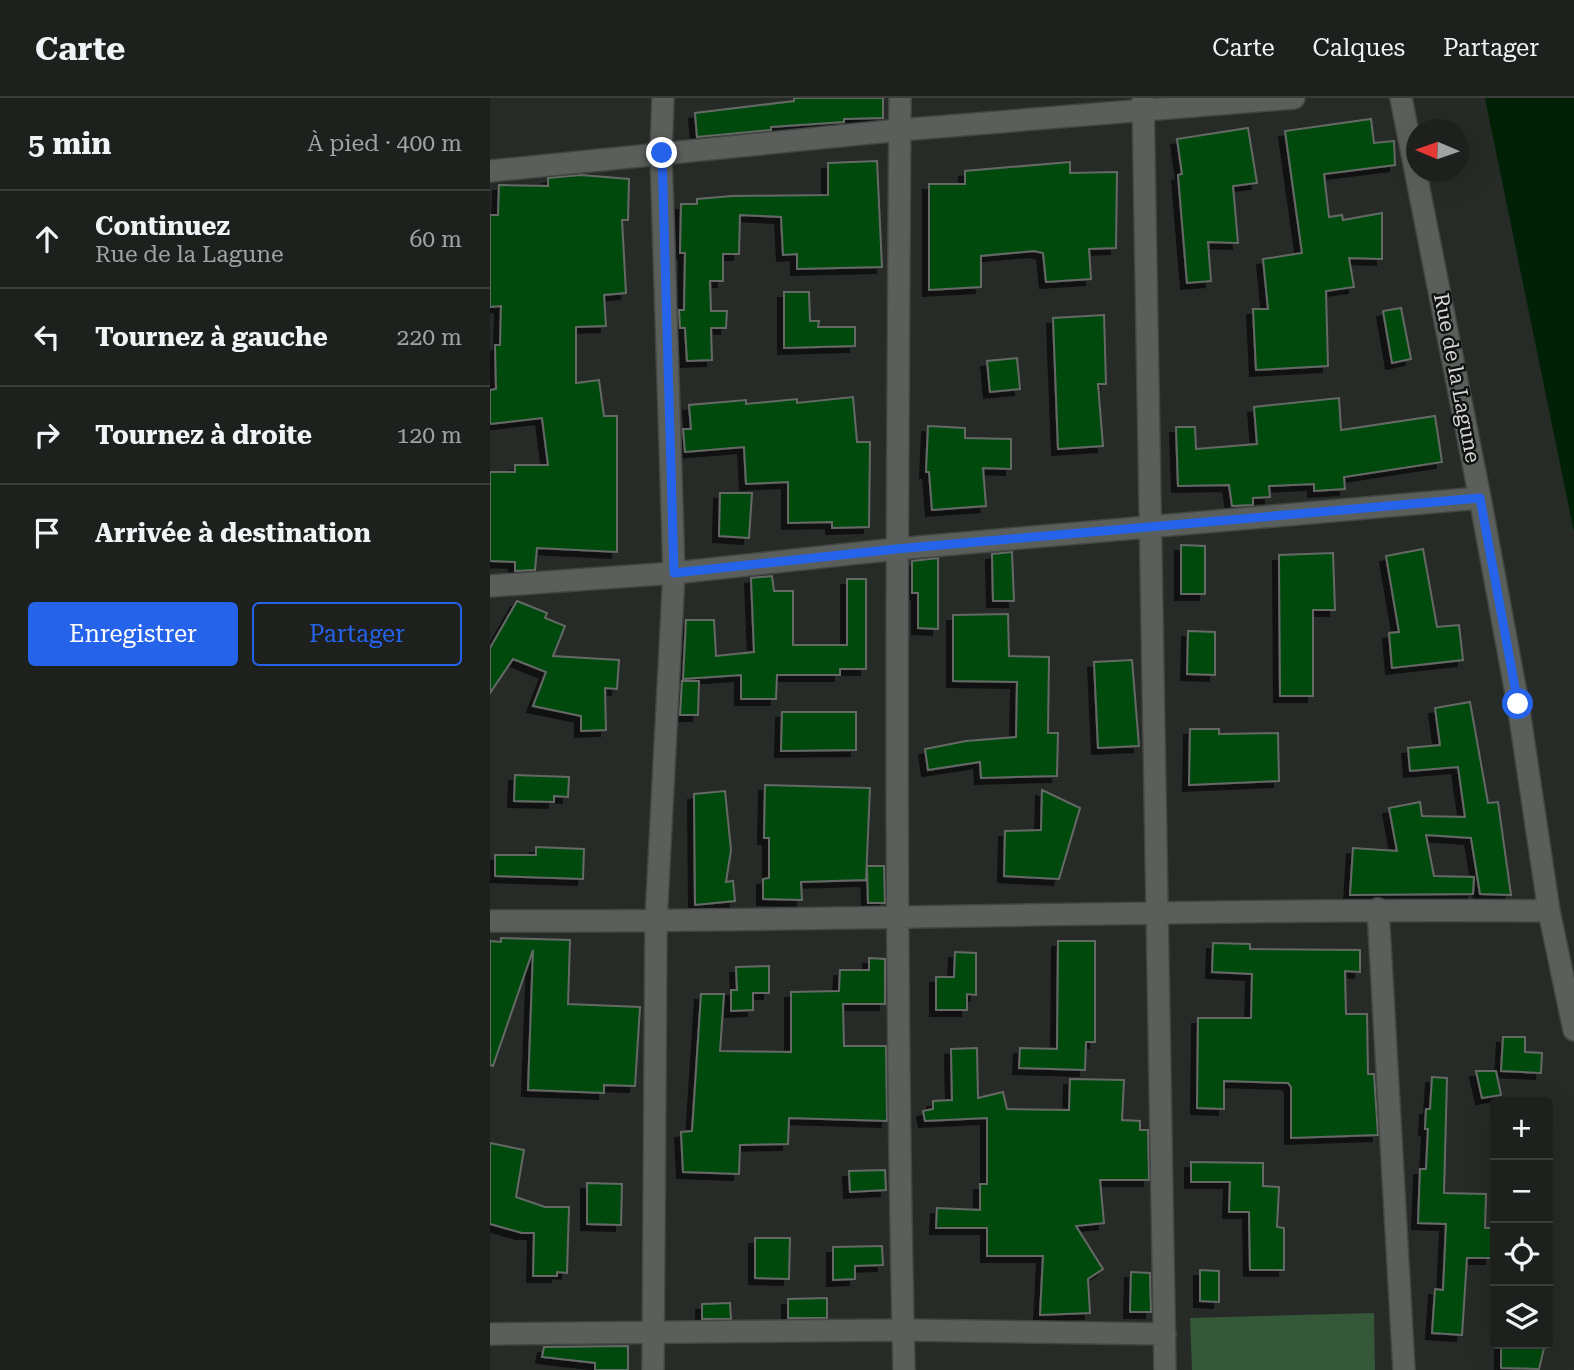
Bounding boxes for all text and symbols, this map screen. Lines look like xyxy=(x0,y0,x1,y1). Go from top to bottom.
text: Carte xyxy=(35,29,125,68)
text: Carte xyxy=(1212,34,1275,62)
text: Calques xyxy=(1313,34,1405,62)
text: Partager xyxy=(1443,34,1539,62)
north arrow xyxy=(1406,119,1469,182)
text: 5 min xyxy=(28,126,111,161)
text: À pied · 400 m xyxy=(307,130,462,157)
route end xyxy=(646,137,677,168)
text: Continuez xyxy=(95,211,230,241)
icon: ahead xyxy=(28,220,66,258)
text: 60 m xyxy=(409,226,462,253)
text: Rue de la Lagune xyxy=(95,241,284,268)
street label: Rue de la Lagune xyxy=(1429,291,1485,465)
icon: left xyxy=(28,318,66,356)
text: Tournez à gauche xyxy=(95,322,328,352)
text: 220 m xyxy=(397,324,462,351)
icon: right xyxy=(28,416,66,454)
text: Tournez à droite xyxy=(95,420,312,450)
text: 120 m xyxy=(397,422,462,449)
icon: arrive xyxy=(28,514,66,552)
text: Arrivée à destination xyxy=(95,518,371,548)
button: Enregistrer xyxy=(28,602,238,666)
button: Partager xyxy=(252,602,462,666)
route start xyxy=(1502,688,1533,719)
map controls xyxy=(1490,1097,1553,1349)
button: + xyxy=(1490,1097,1553,1160)
button: − xyxy=(1490,1160,1553,1223)
button: locate xyxy=(1490,1223,1553,1286)
button: layers xyxy=(1490,1286,1553,1349)

